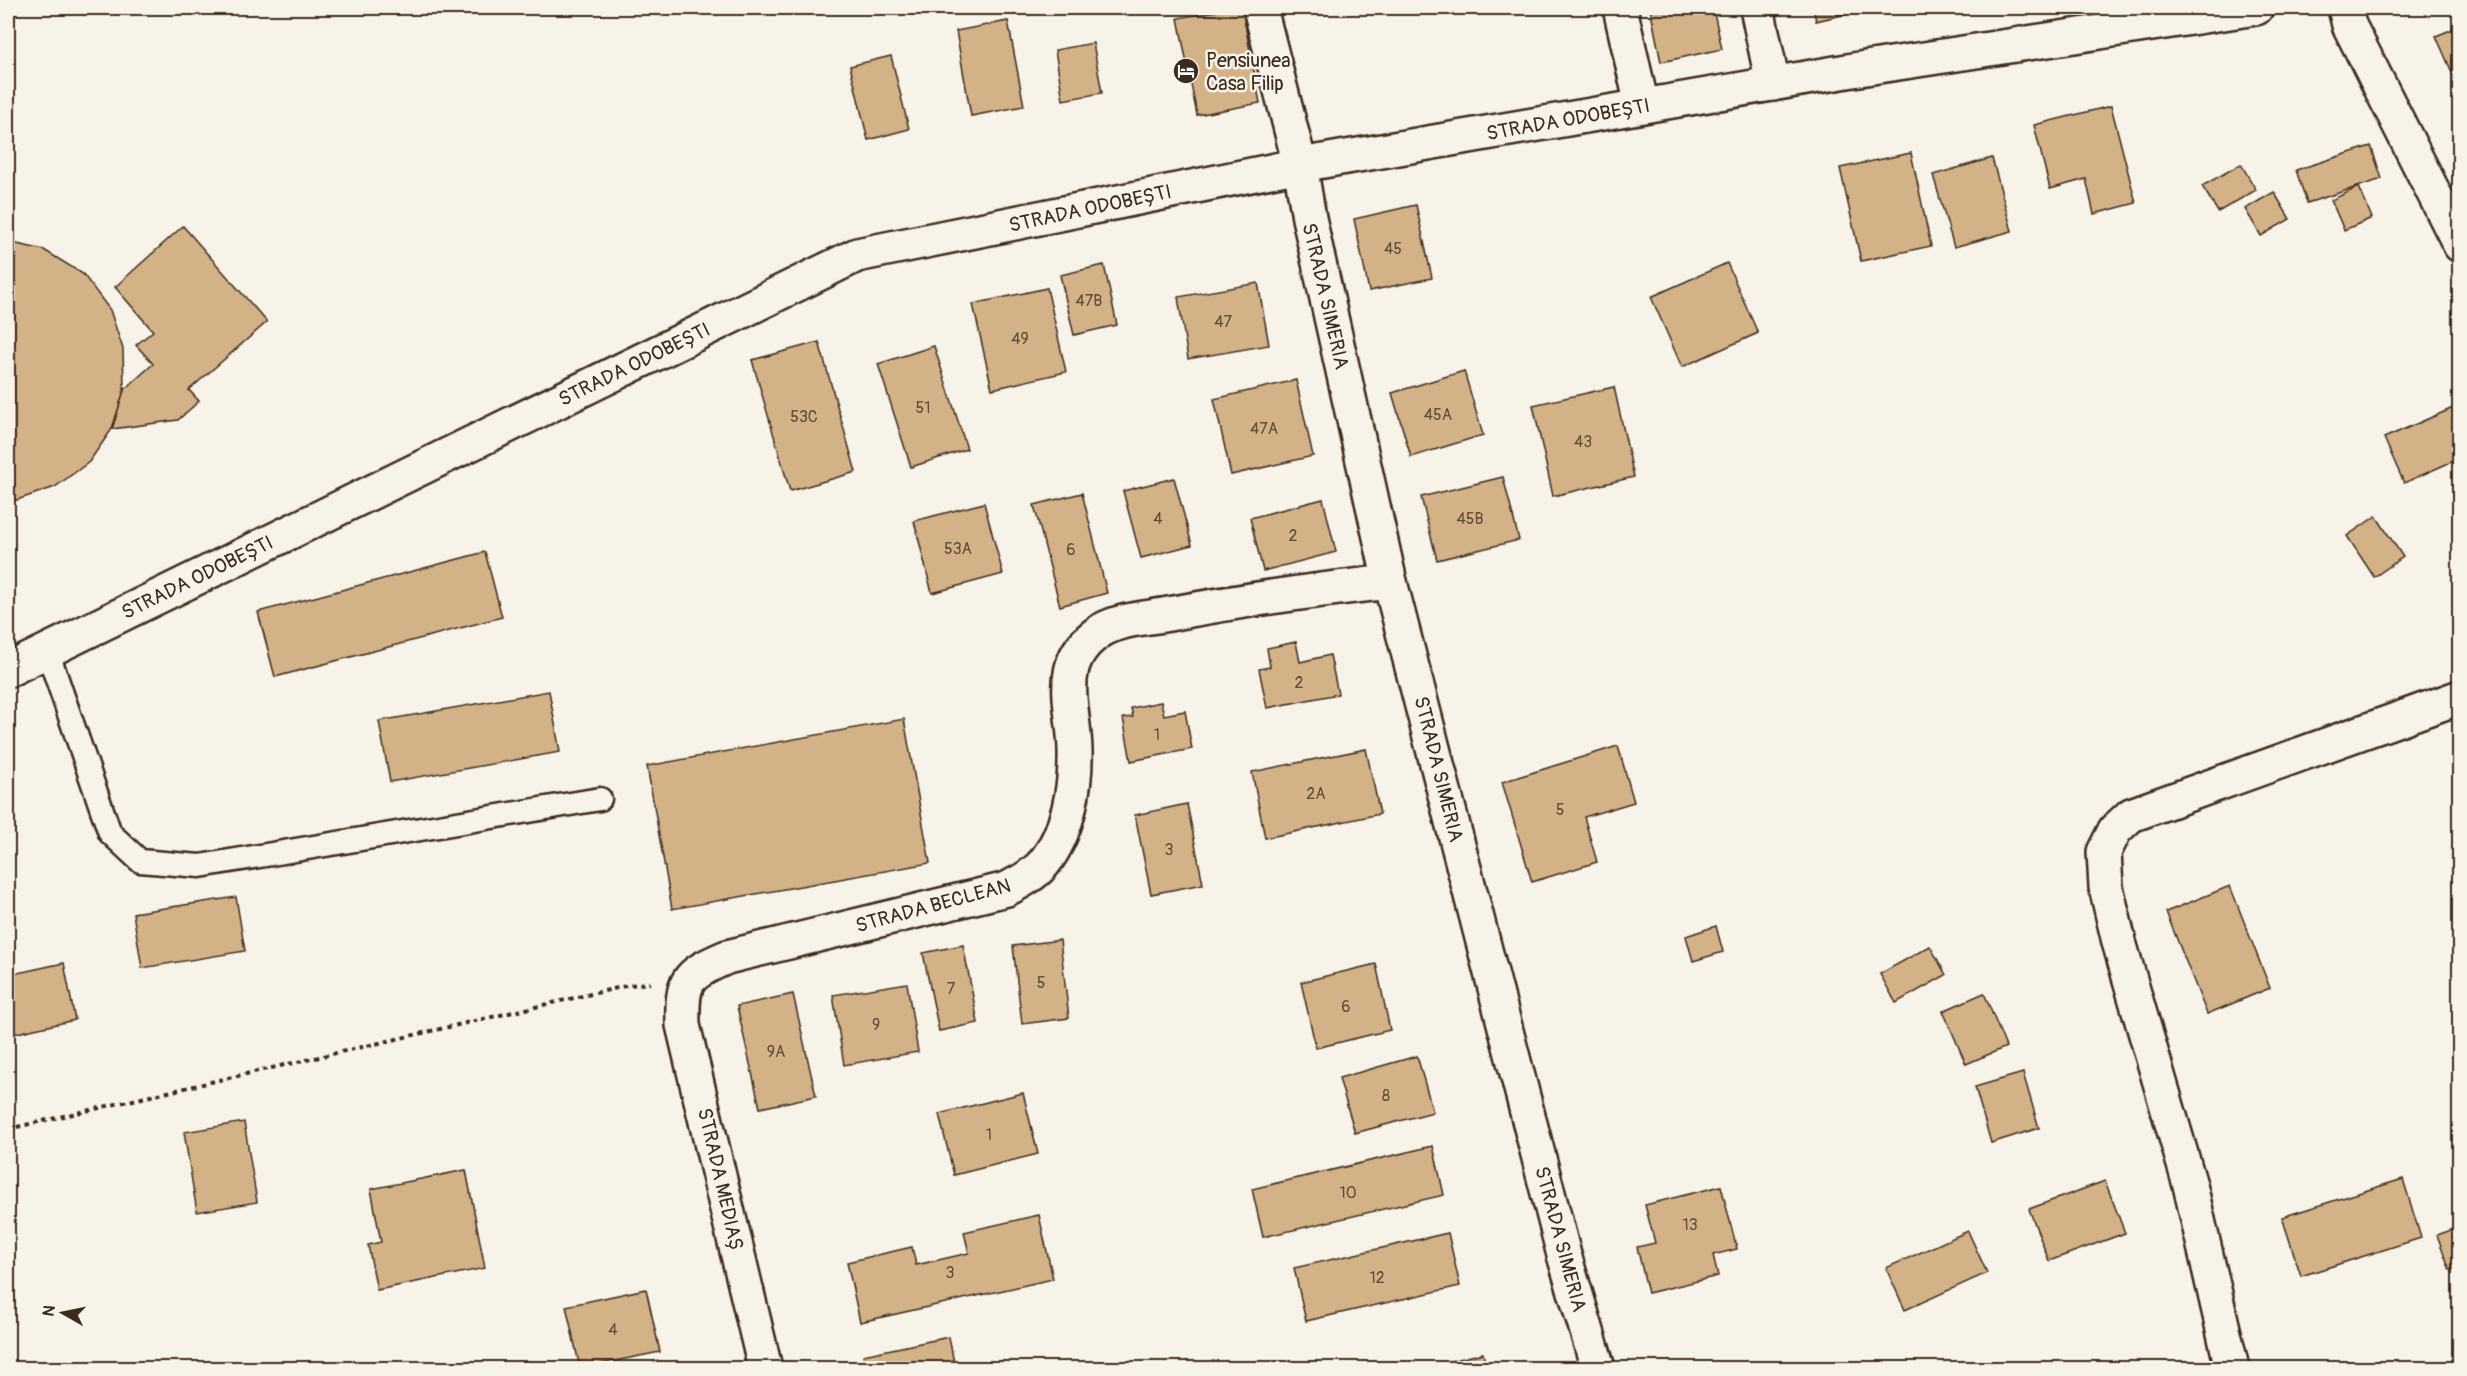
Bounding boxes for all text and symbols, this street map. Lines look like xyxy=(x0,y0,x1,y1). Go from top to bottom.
place label: Pensiunea Casa Filip xyxy=(1206,48,1290,96)
hotel icon: Pensiunea Casa Filip xyxy=(1171,56,1201,86)
street label: STRADA ODOBEȘTI xyxy=(1484,93,1652,146)
street label: STRADA ODOBEȘTI xyxy=(1007,179,1174,238)
street label: STRADA SIMERIA xyxy=(1297,220,1355,372)
house number: 45 xyxy=(1384,239,1402,259)
house number: 47B xyxy=(1076,291,1102,311)
house number: 47 xyxy=(1214,312,1232,332)
street label: STRADA ODOBEȘTI xyxy=(554,317,714,412)
house number: 49 xyxy=(1011,329,1029,349)
house number: 51 xyxy=(916,398,930,418)
house number: 45A xyxy=(1424,405,1452,425)
house number: 53C xyxy=(790,407,818,427)
house number: 47A xyxy=(1250,419,1278,439)
house number: 43 xyxy=(1574,432,1592,452)
house number: 4 xyxy=(1153,509,1163,529)
house number: 45B xyxy=(1456,509,1484,529)
house number: 2 xyxy=(1289,526,1298,546)
street label: STRADA ODOBEȘTI xyxy=(117,530,277,625)
house number: 53A xyxy=(944,539,972,559)
house number: 6 xyxy=(1066,540,1076,560)
house number: 2 xyxy=(1295,673,1304,693)
street label: STRADA SIMERIA xyxy=(1408,694,1469,845)
house number: 1 xyxy=(1154,725,1160,745)
house number: 2A xyxy=(1306,784,1326,804)
house number: 5 xyxy=(1556,800,1564,820)
house number: 3 xyxy=(1165,840,1174,860)
street label: STRADA BECLEAN xyxy=(853,873,1013,938)
house number: 5 xyxy=(1037,973,1045,993)
house number: 7 xyxy=(947,979,956,999)
house number: 6 xyxy=(1341,997,1351,1017)
house number: 9 xyxy=(872,1015,880,1035)
house number: 9A xyxy=(767,1042,785,1062)
house number: 8 xyxy=(1382,1086,1390,1106)
street label: STRADA MEDIAȘ xyxy=(692,1106,749,1253)
house number: 1 xyxy=(986,1125,992,1145)
street label: STRADA SIMERIA xyxy=(1529,1164,1592,1315)
house number: 10 xyxy=(1339,1183,1357,1203)
house number: 13 xyxy=(1682,1215,1698,1235)
house number: 3 xyxy=(946,1263,955,1283)
house number: 12 xyxy=(1369,1268,1385,1288)
north arrow xyxy=(33,1283,93,1343)
text: N xyxy=(38,1304,60,1318)
house number: 4 xyxy=(608,1320,618,1340)

